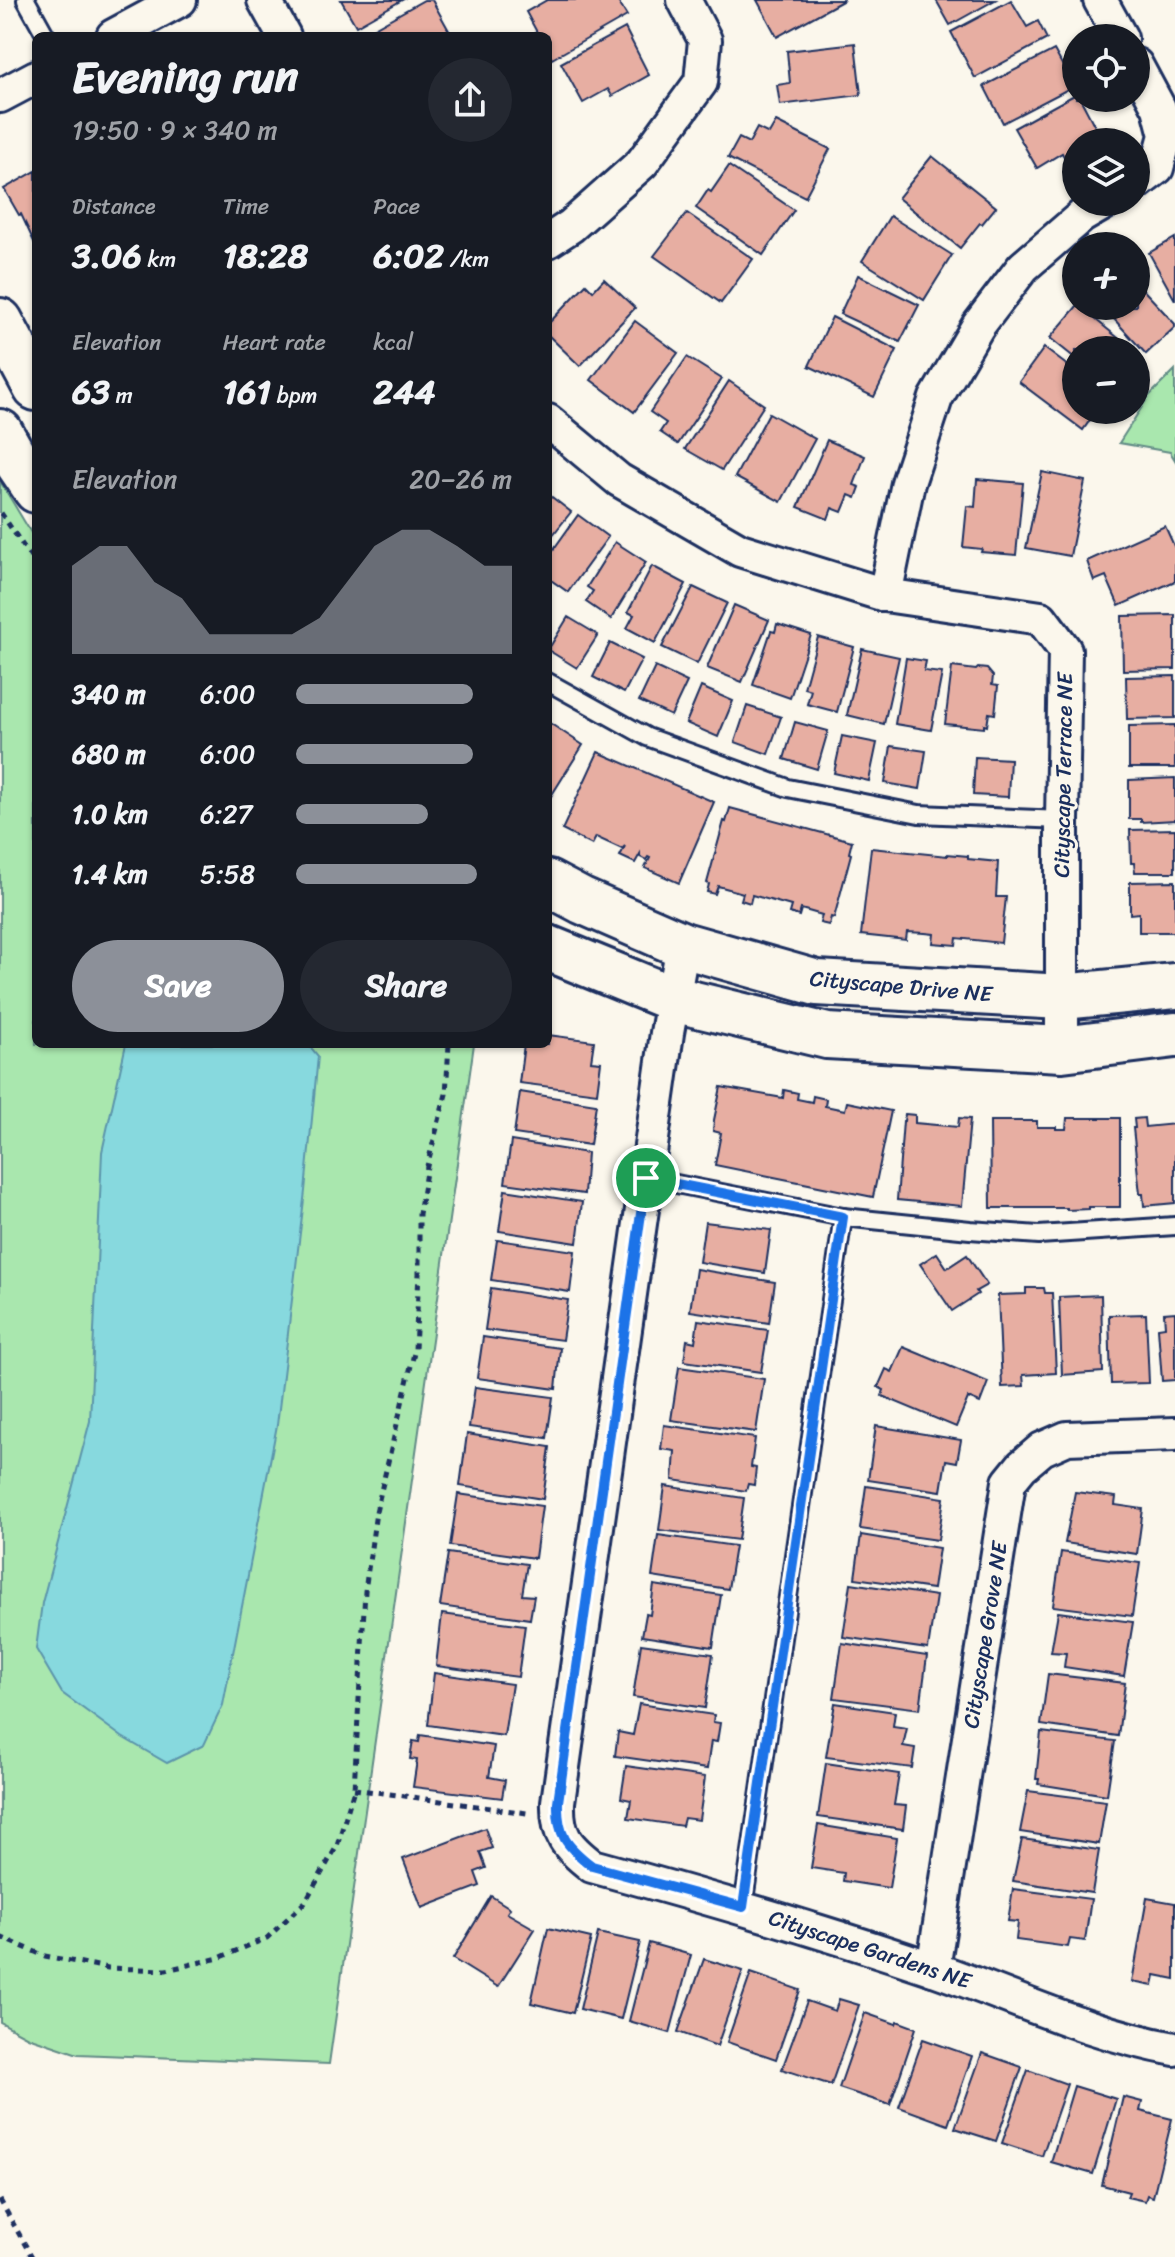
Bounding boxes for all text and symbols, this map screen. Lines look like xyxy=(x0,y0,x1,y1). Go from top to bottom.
map controls xyxy=(1062,24,1150,424)
button: locate xyxy=(1062,24,1150,112)
text: Evening run xyxy=(72,38,298,116)
button: share xyxy=(428,58,512,142)
text: 19:50 · 9 × 340 m xyxy=(72,107,277,153)
button: layers xyxy=(1062,128,1150,216)
text: Distance xyxy=(72,187,156,226)
text: Time xyxy=(223,187,269,226)
text: Pace xyxy=(373,187,420,226)
text: 3.06 xyxy=(72,226,142,286)
text: 18:28 xyxy=(223,226,308,286)
text: 6:02 xyxy=(373,226,444,286)
button: + xyxy=(1062,232,1150,320)
text: km xyxy=(142,240,176,279)
text: /km xyxy=(444,240,489,279)
text: Elevation xyxy=(72,323,161,362)
text: Heart rate xyxy=(223,323,326,362)
text: kcal xyxy=(373,323,413,362)
button: − xyxy=(1062,336,1150,424)
text: 63 xyxy=(72,362,110,422)
text: 161 xyxy=(223,362,271,422)
text: 244 xyxy=(373,362,435,422)
text: m xyxy=(110,376,133,415)
text: bpm xyxy=(271,376,317,415)
text: Elevation xyxy=(72,456,177,502)
text: 20–26 m xyxy=(409,456,512,502)
street label: Cityscape Terrace NE xyxy=(1042,670,1084,878)
text: 340 m xyxy=(72,671,146,717)
text: 6:00 xyxy=(200,671,255,717)
text: 680 m xyxy=(72,731,146,777)
text: 6:00 xyxy=(200,731,255,777)
text: 1.0 km xyxy=(72,791,148,837)
text: 6:27 xyxy=(200,791,252,837)
text: 1.4 km xyxy=(72,851,148,897)
text: 5:58 xyxy=(200,851,255,897)
button: Save xyxy=(72,940,284,1032)
button: Share xyxy=(300,940,512,1032)
street label: Cityscape Drive NE xyxy=(808,959,996,1014)
pin xyxy=(612,1144,680,1212)
icon: arrive xyxy=(624,1156,668,1200)
street label: Cityscape Grove NE xyxy=(951,1537,1019,1731)
street label: Cityscape Gardens NE xyxy=(764,1898,978,2001)

